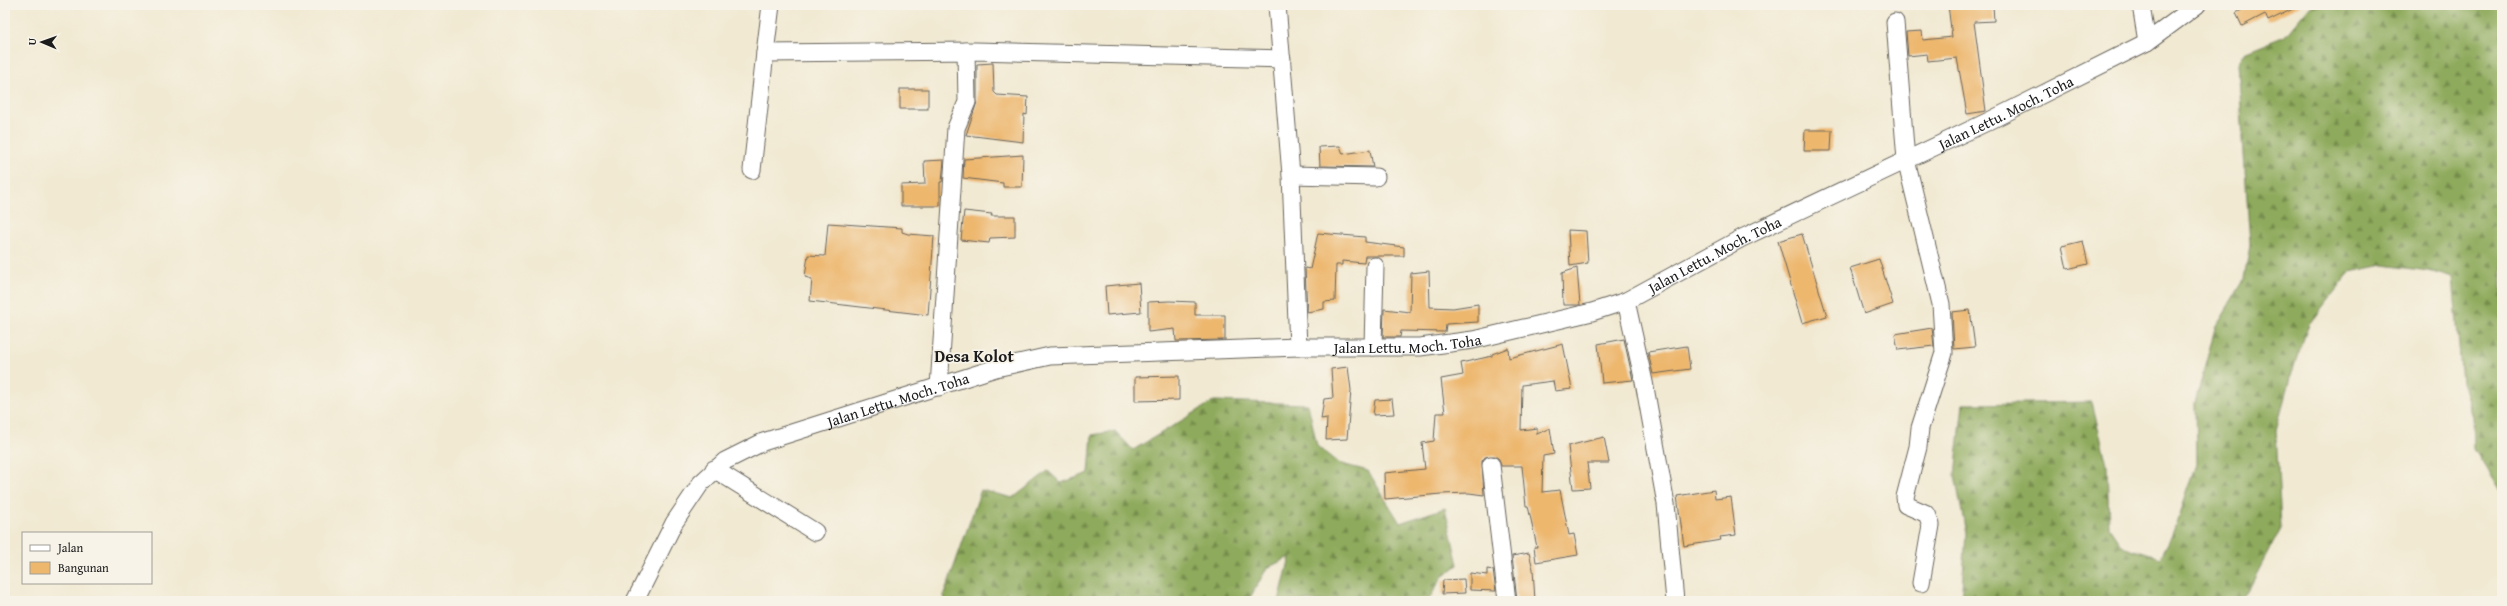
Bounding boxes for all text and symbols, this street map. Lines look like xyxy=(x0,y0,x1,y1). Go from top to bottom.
north arrow xyxy=(22,22,62,62)
text: U xyxy=(24,37,40,46)
street label: Jalan Lettu. Moch. Toha xyxy=(1933,70,2077,155)
street label: Jalan Lettu. Moch. Toha xyxy=(1642,211,1784,299)
street label: Jalan Lettu. Moch. Toha xyxy=(1332,328,1483,358)
district label: Desa Kolot xyxy=(934,343,1014,368)
street label: Jalan Lettu. Moch. Toha xyxy=(822,367,971,432)
legend xyxy=(22,532,152,584)
text: Jalan xyxy=(56,539,83,556)
text: Bangunan xyxy=(58,559,109,576)

